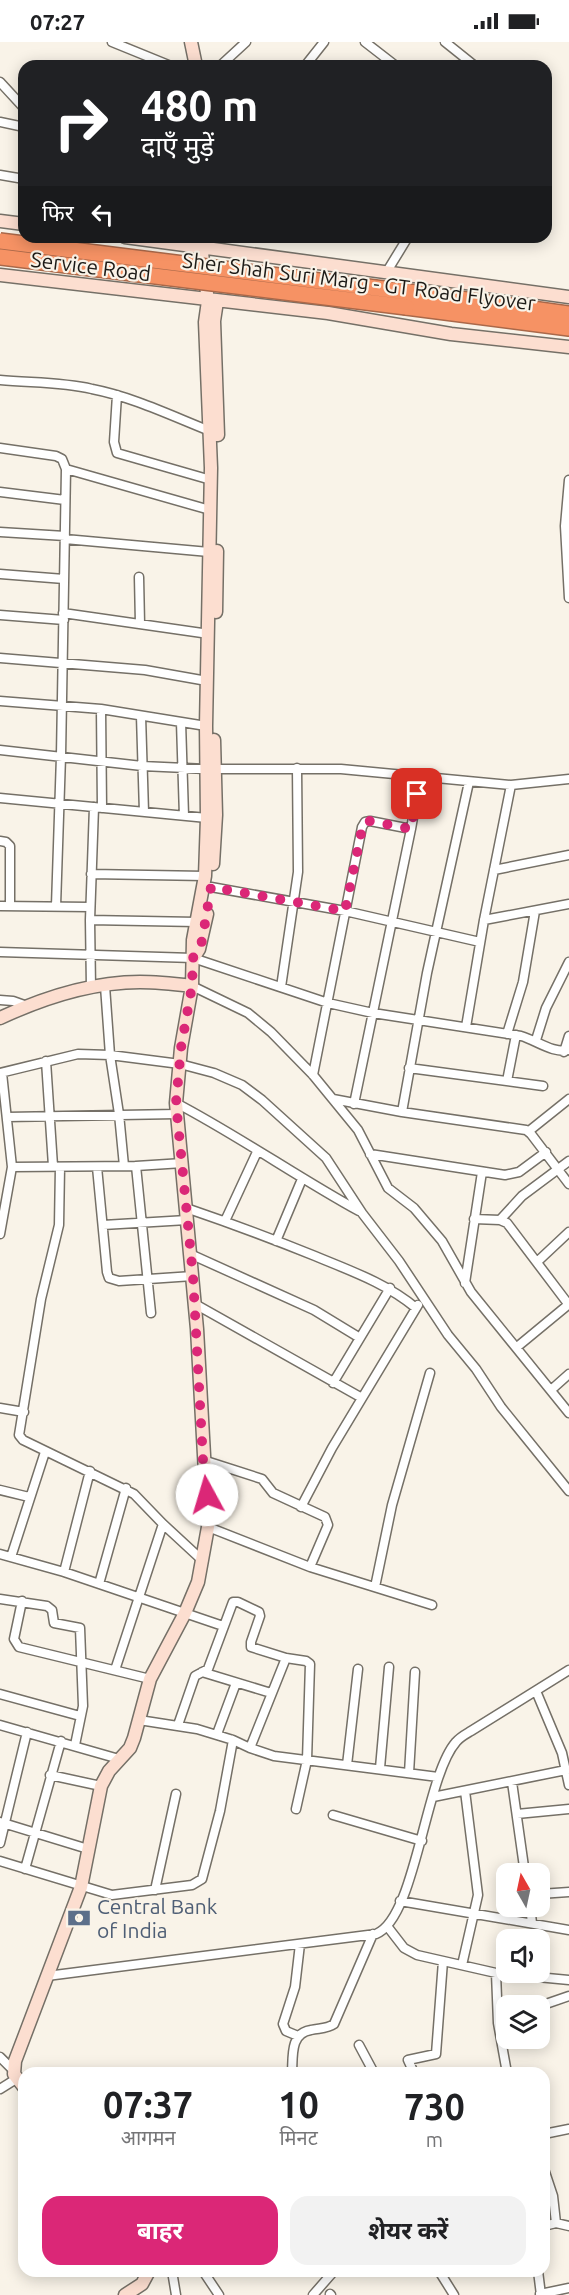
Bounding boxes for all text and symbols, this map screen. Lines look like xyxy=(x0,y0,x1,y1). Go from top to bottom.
text: 07:27 xyxy=(30,9,85,34)
text: 480 m xyxy=(141,82,258,129)
icon: right xyxy=(42,84,120,162)
text: दाएँ मुड़ें xyxy=(141,131,214,161)
icon: left xyxy=(86,198,119,231)
text: फिर xyxy=(42,200,74,225)
street label: Service Road xyxy=(30,247,152,285)
street label: Sher Shah Suri Marg - GT Road Flyover xyxy=(181,247,537,315)
pin xyxy=(391,768,442,819)
icon: arrive xyxy=(400,777,433,810)
position arrow xyxy=(175,1463,239,1527)
north arrow xyxy=(496,1863,550,1917)
map controls xyxy=(496,1863,550,2049)
place label: Central Bank of India xyxy=(97,1894,218,1942)
bank icon: Central Bank of India xyxy=(66,1905,92,1931)
button: sound xyxy=(496,1929,550,1983)
button: layers xyxy=(496,1995,550,2049)
text: 07:37 xyxy=(103,2084,193,2125)
text: 10 xyxy=(278,2084,319,2125)
text: 730 xyxy=(404,2086,465,2127)
text: आगमन xyxy=(121,2126,176,2149)
text: मिनट xyxy=(279,2126,318,2149)
text: m xyxy=(426,2128,443,2151)
button: बाहर xyxy=(42,2196,278,2265)
button: शेयर करें xyxy=(290,2196,526,2265)

